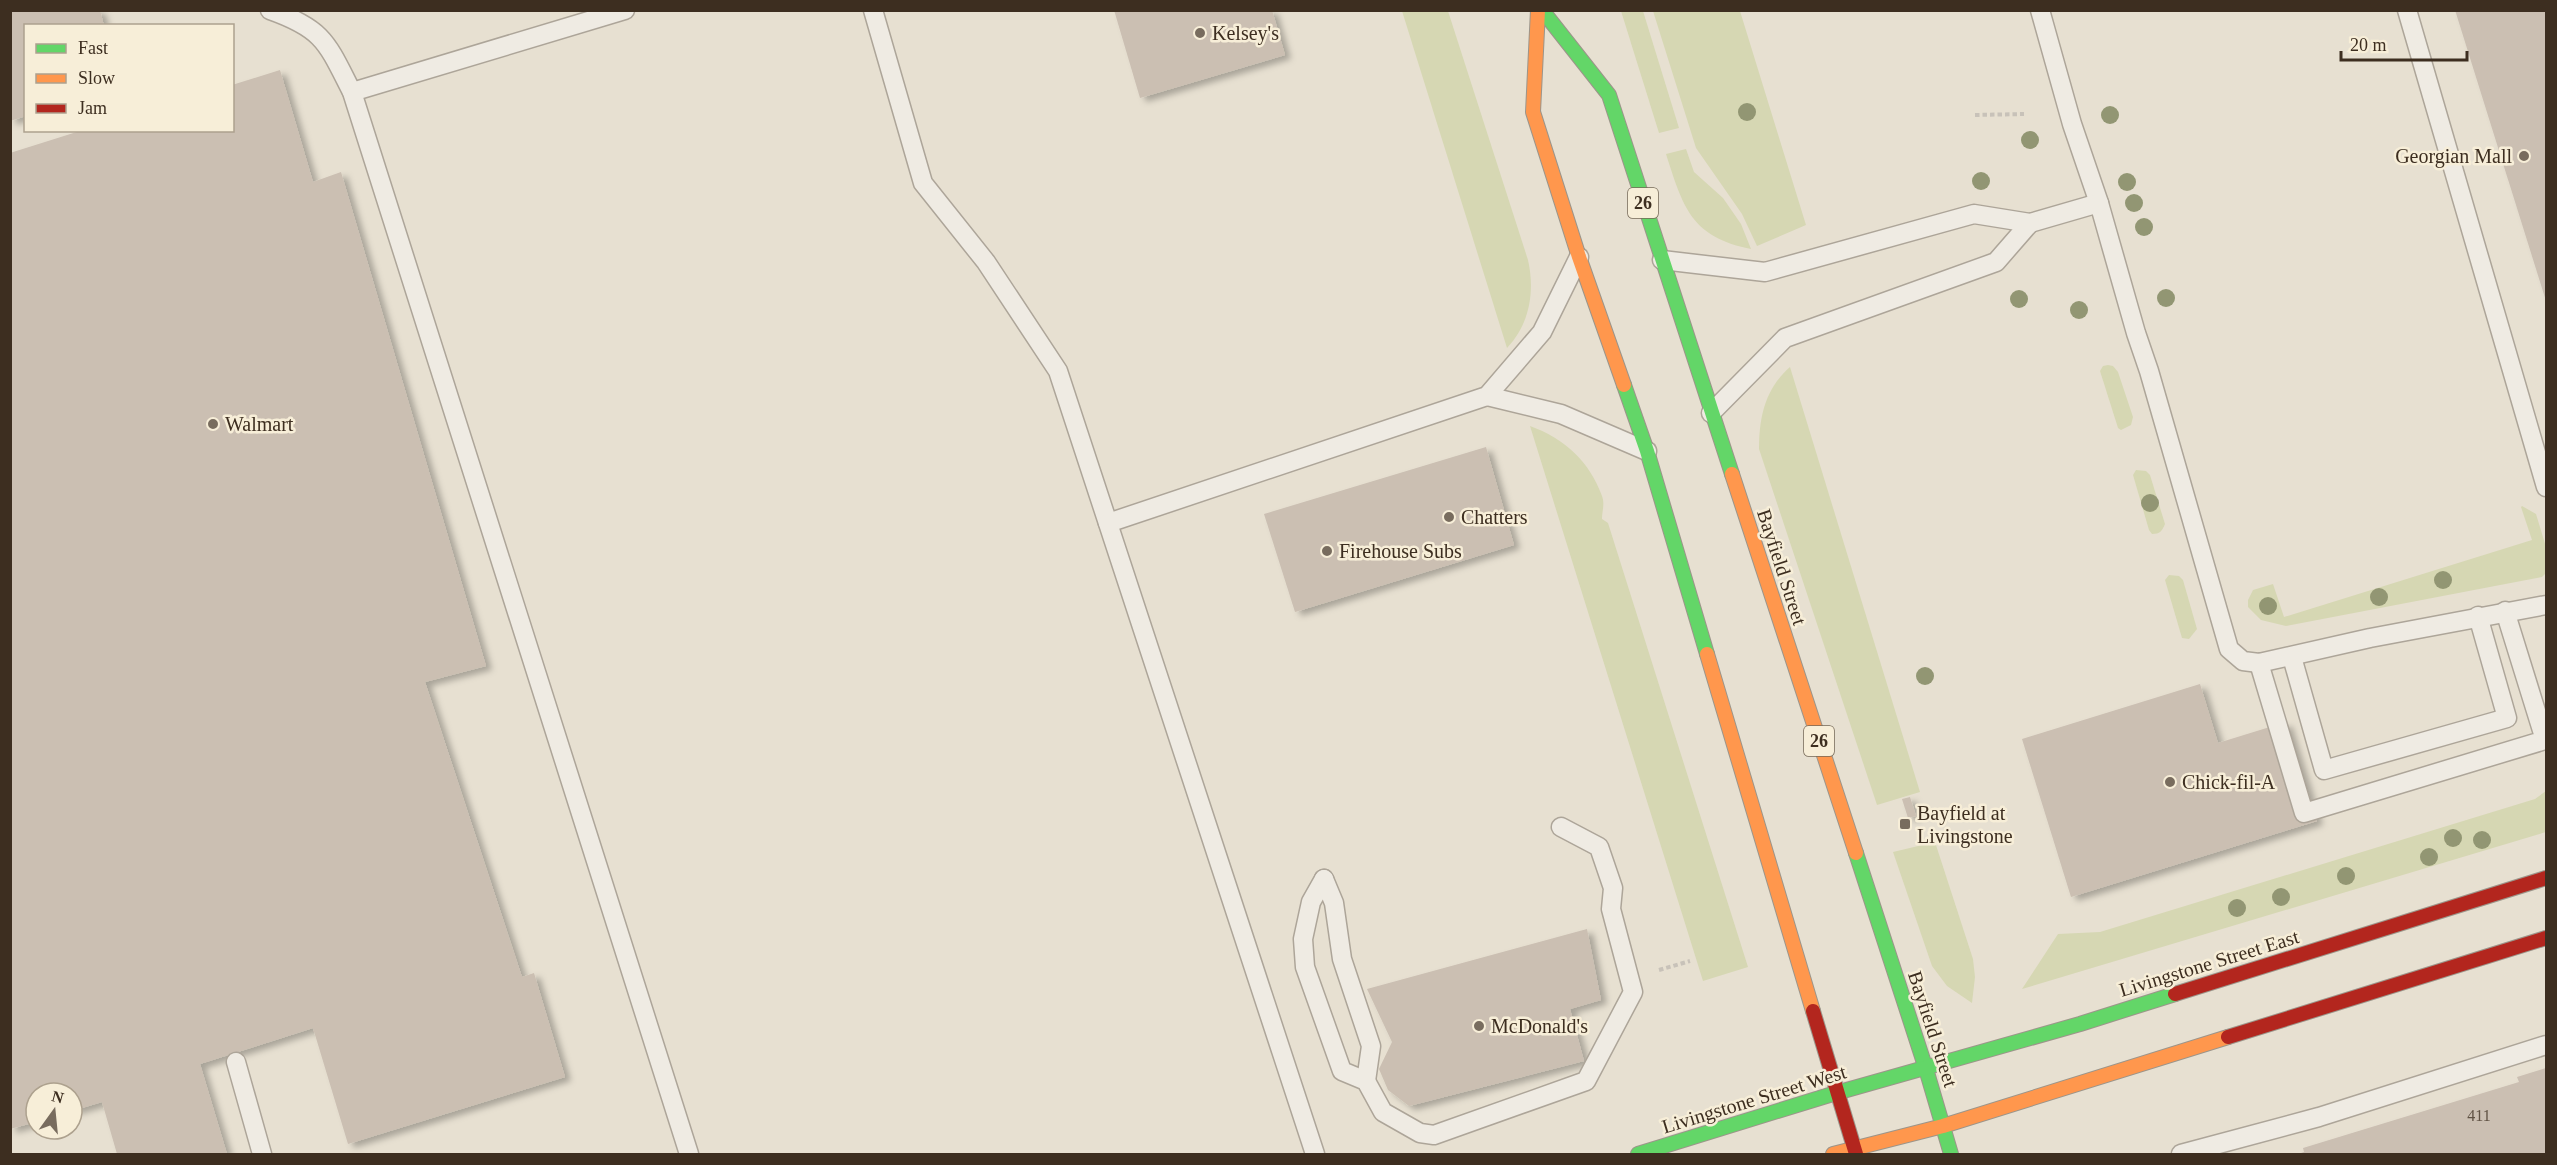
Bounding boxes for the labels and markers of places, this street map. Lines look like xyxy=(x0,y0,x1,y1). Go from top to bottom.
place label: Kelsey's xyxy=(1212,22,1279,45)
marker: Kelsey's xyxy=(1193,26,1207,40)
place label: Georgian Mall xyxy=(2395,145,2512,168)
marker: Georgian Mall xyxy=(2517,149,2531,163)
place label: Walmart xyxy=(225,413,294,435)
marker: Walmart xyxy=(206,417,220,431)
place label: Chatters xyxy=(1461,506,1528,528)
marker: Chatters xyxy=(1442,510,1456,524)
place label: Firehouse Subs xyxy=(1339,540,1462,562)
marker: Firehouse Subs xyxy=(1320,544,1334,558)
place label: Chick-fil-A xyxy=(2182,771,2276,793)
marker: Chick-fil-A xyxy=(2163,775,2177,789)
place label: Bayfield at Livingstone xyxy=(1917,802,2013,848)
marker: Bayfield at Livingstone xyxy=(1898,817,1912,831)
place label: McDonald's xyxy=(1491,1015,1588,1037)
marker: McDonald's xyxy=(1472,1019,1486,1033)

